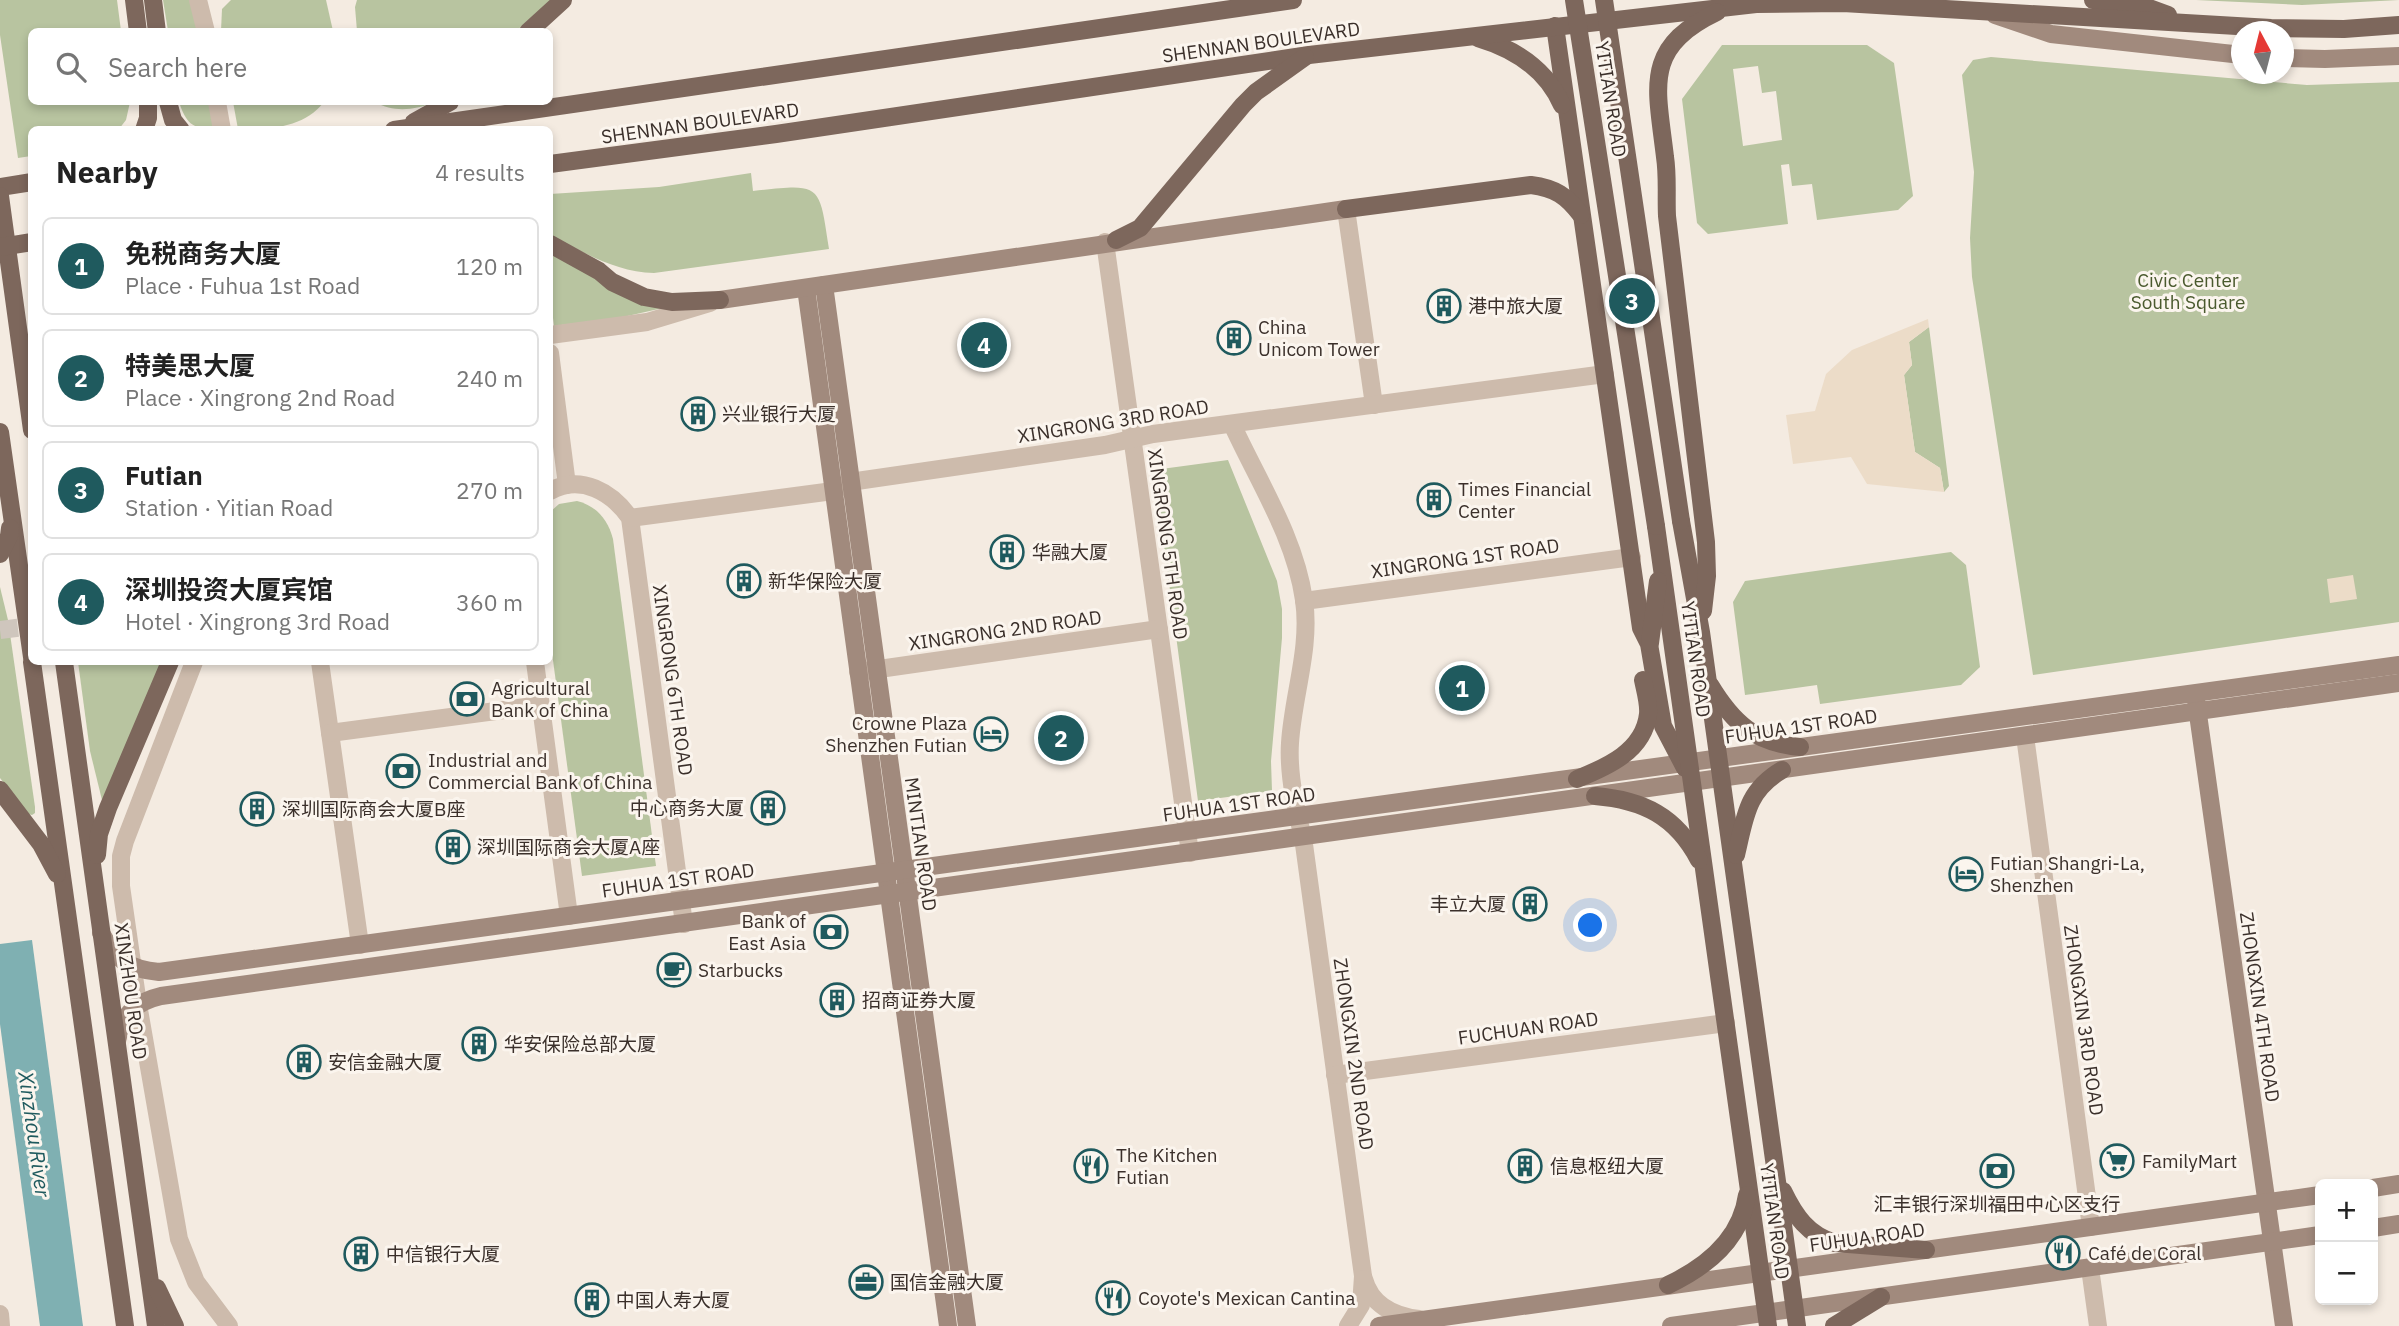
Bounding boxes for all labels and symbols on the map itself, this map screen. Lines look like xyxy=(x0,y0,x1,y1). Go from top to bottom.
street label: SHENNAN BOULEVARD xyxy=(1161,16,1361,68)
north arrow xyxy=(2231,21,2294,84)
street label: YITIAN ROAD xyxy=(1590,39,1632,159)
street label: SHENNAN BOULEVARD xyxy=(600,97,800,149)
park label: Civic Center South Square xyxy=(2131,268,2245,314)
pin: 3 xyxy=(1609,275,1655,327)
building icon: 港中旅大厦 xyxy=(1425,287,1463,325)
place label: 港中旅大厦 xyxy=(1468,294,1563,318)
place label: China Unicom Tower xyxy=(1258,315,1380,361)
pin: 4 xyxy=(961,319,1007,371)
building icon: China Unicom Tower xyxy=(1215,319,1253,357)
street label: XINGRONG 3RD ROAD xyxy=(1016,394,1210,448)
building icon: 兴业银行大厦 xyxy=(679,395,717,433)
place label: 兴业银行大厦 xyxy=(722,402,836,426)
street label: XINGRONG 5TH ROAD xyxy=(1143,447,1193,641)
place label: Times Financial Center xyxy=(1458,477,1591,523)
building icon: Times Financial Center xyxy=(1415,481,1453,519)
building icon: 华融大厦 xyxy=(988,533,1026,571)
street label: XINGRONG 1ST ROAD xyxy=(1369,533,1561,583)
place label: 华融大厦 xyxy=(1032,540,1108,564)
building icon: 新华保险大厦 xyxy=(725,562,763,600)
place label: 新华保险大厦 xyxy=(768,569,882,593)
street label: XINGRONG 6TH ROAD xyxy=(648,583,698,777)
street label: YITIAN ROAD xyxy=(1676,599,1716,719)
street label: XINGRONG 2ND ROAD xyxy=(907,605,1103,655)
pin: 1 xyxy=(1439,662,1485,714)
place label: Agricultural Bank of China xyxy=(491,676,608,722)
bank icon: Agricultural Bank of China xyxy=(448,680,486,718)
street label: FUHUA 1ST ROAD xyxy=(1723,703,1879,749)
place label: Crowne Plaza Shenzhen Futian xyxy=(825,711,967,757)
pin: 2 xyxy=(1038,712,1084,764)
hotel icon: Crowne Plaza Shenzhen Futian xyxy=(972,715,1010,753)
place label: Industrial and Commercial Bank of China xyxy=(428,748,652,794)
bank icon: Industrial and Commercial Bank of China xyxy=(384,752,422,790)
street label: MINTIAN ROAD xyxy=(900,776,942,912)
street label: FUHUA 1ST ROAD xyxy=(1161,781,1317,827)
building icon: 中心商务大厦 xyxy=(749,789,787,827)
building icon: 深圳国际商会大厦B座 xyxy=(238,790,276,828)
place label: 中心商务大厦 xyxy=(630,796,744,820)
place label: 深圳国际商会大厦B座 xyxy=(282,797,465,821)
building icon: 深圳国际商会大厦A座 xyxy=(434,828,472,866)
place label: 深圳国际商会大厦A座 xyxy=(477,835,660,859)
place label: Futian Shangri-La, Shenzhen xyxy=(1990,851,2145,897)
hotel icon: Futian Shangri-La, Shenzhen xyxy=(1947,855,1985,893)
street label: FUHUA 1ST ROAD xyxy=(600,857,756,903)
building icon: 丰立大厦 xyxy=(1511,885,1549,923)
place label: 丰立大厦 xyxy=(1430,892,1506,916)
your location xyxy=(1573,908,1607,942)
place label: Bank of East Asia xyxy=(728,909,806,955)
street label: ZHONGXIN 4TH ROAD xyxy=(2235,910,2285,1104)
bank icon: Bank of East Asia xyxy=(812,913,850,951)
street label: XINZHOU ROAD xyxy=(110,921,152,1061)
street label: ZHONGXIN 3RD ROAD xyxy=(2059,923,2109,1117)
cafe icon: Starbucks xyxy=(655,951,693,989)
street label: ZHONGXIN 2ND ROAD xyxy=(1329,956,1379,1152)
place label: Starbucks xyxy=(698,958,783,982)
building icon: 招商证券大厦 xyxy=(818,981,856,1019)
place label: 招商证券大厦 xyxy=(862,988,976,1012)
street label: FUCHUAN ROAD xyxy=(1456,1006,1600,1050)
building icon: 华安保险总部大厦 xyxy=(460,1025,498,1063)
place label: 华安保险总部大厦 xyxy=(504,1032,656,1056)
building icon: 安信金融大厦 xyxy=(285,1043,323,1081)
place label: 安信金融大厦 xyxy=(328,1050,442,1074)
water label: Xinzhou River xyxy=(12,1068,58,1200)
supermarket icon: FamilyMart xyxy=(2098,1142,2136,1180)
place label: The Kitchen Futian xyxy=(1116,1143,1218,1189)
restaurant icon: The Kitchen Futian xyxy=(1072,1147,1110,1185)
building icon: 信息枢纽大厦 xyxy=(1506,1147,1544,1185)
place label: FamilyMart xyxy=(2142,1149,2237,1173)
bank icon: 汇丰银行深圳福田中心区支行 xyxy=(1978,1152,2016,1190)
place label: 信息枢纽大厦 xyxy=(1550,1154,1664,1178)
street label: YITIAN ROAD xyxy=(1755,1161,1795,1281)
place label: 汇丰银行深圳福田中心区支行 xyxy=(1873,1192,2121,1216)
street label: FUHUA ROAD xyxy=(1808,1217,1926,1257)
restaurant icon: Café de Coral xyxy=(2044,1234,2082,1272)
building icon: 中信银行大厦 xyxy=(342,1235,380,1273)
place label: Café de Coral xyxy=(2088,1241,2202,1265)
place label: 中信银行大厦 xyxy=(386,1242,500,1266)
office icon: 国信金融大厦 xyxy=(847,1263,885,1301)
place label: 国信金融大厦 xyxy=(890,1270,1004,1294)
restaurant icon: Coyote's Mexican Cantina xyxy=(1094,1279,1132,1317)
building icon: 中国人寿大厦 xyxy=(573,1281,611,1319)
place label: Coyote's Mexican Cantina xyxy=(1138,1286,1355,1310)
place label: 中国人寿大厦 xyxy=(616,1288,730,1312)

